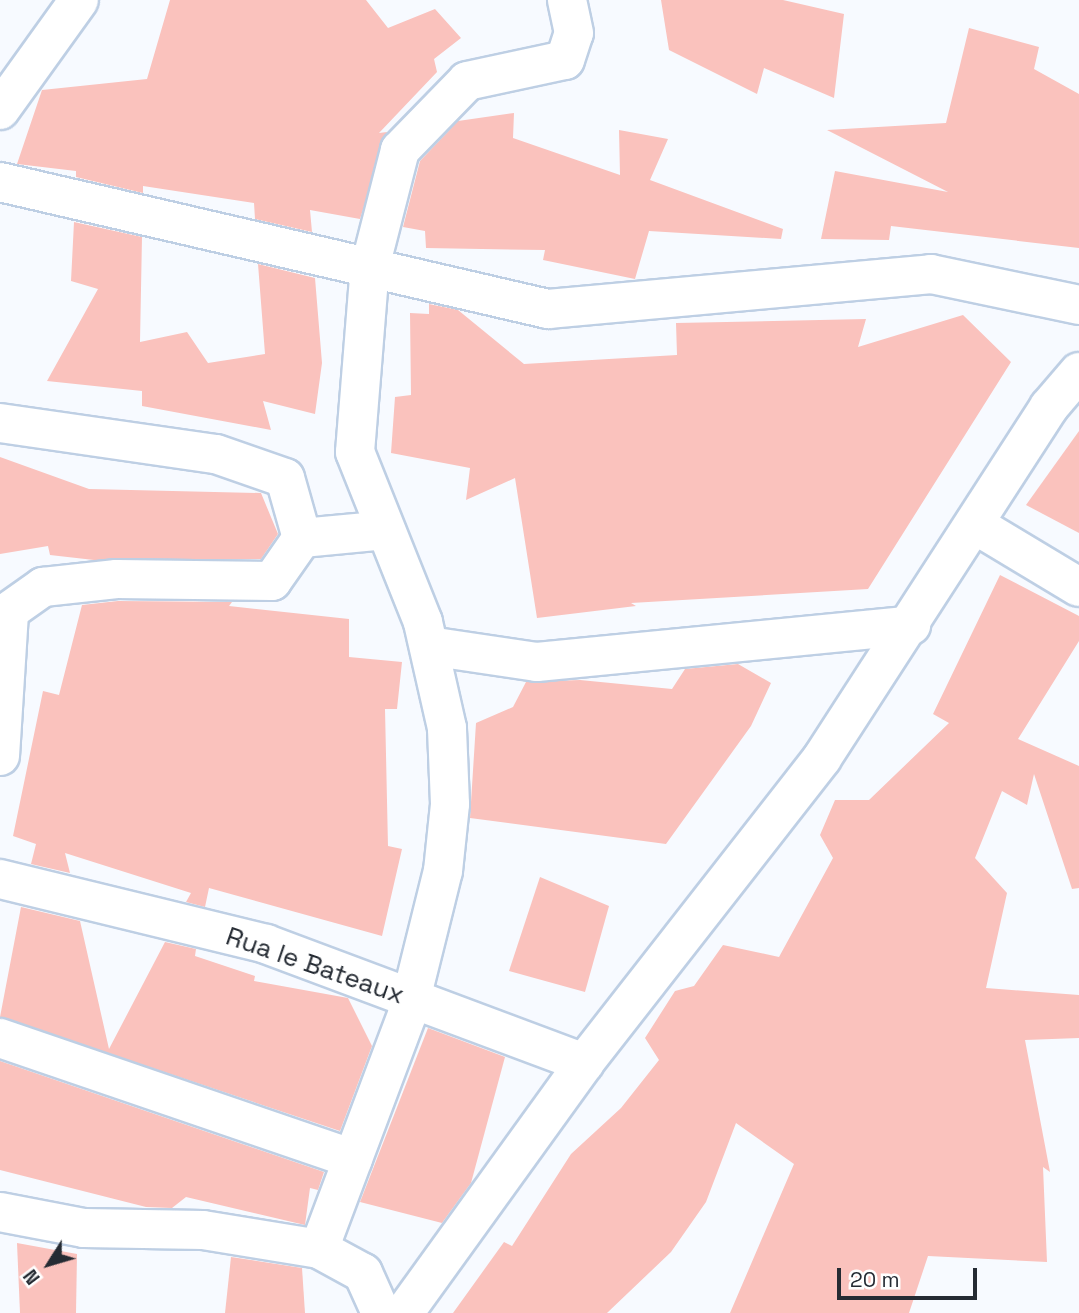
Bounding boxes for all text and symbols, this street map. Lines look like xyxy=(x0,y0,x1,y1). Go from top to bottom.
street label: Rua le Bateaux xyxy=(222,921,408,1011)
north arrow xyxy=(14,1229,84,1299)
scale bar xyxy=(841,1254,981,1298)
text: N xyxy=(18,1264,46,1290)
text: 20 m xyxy=(850,1266,900,1293)

